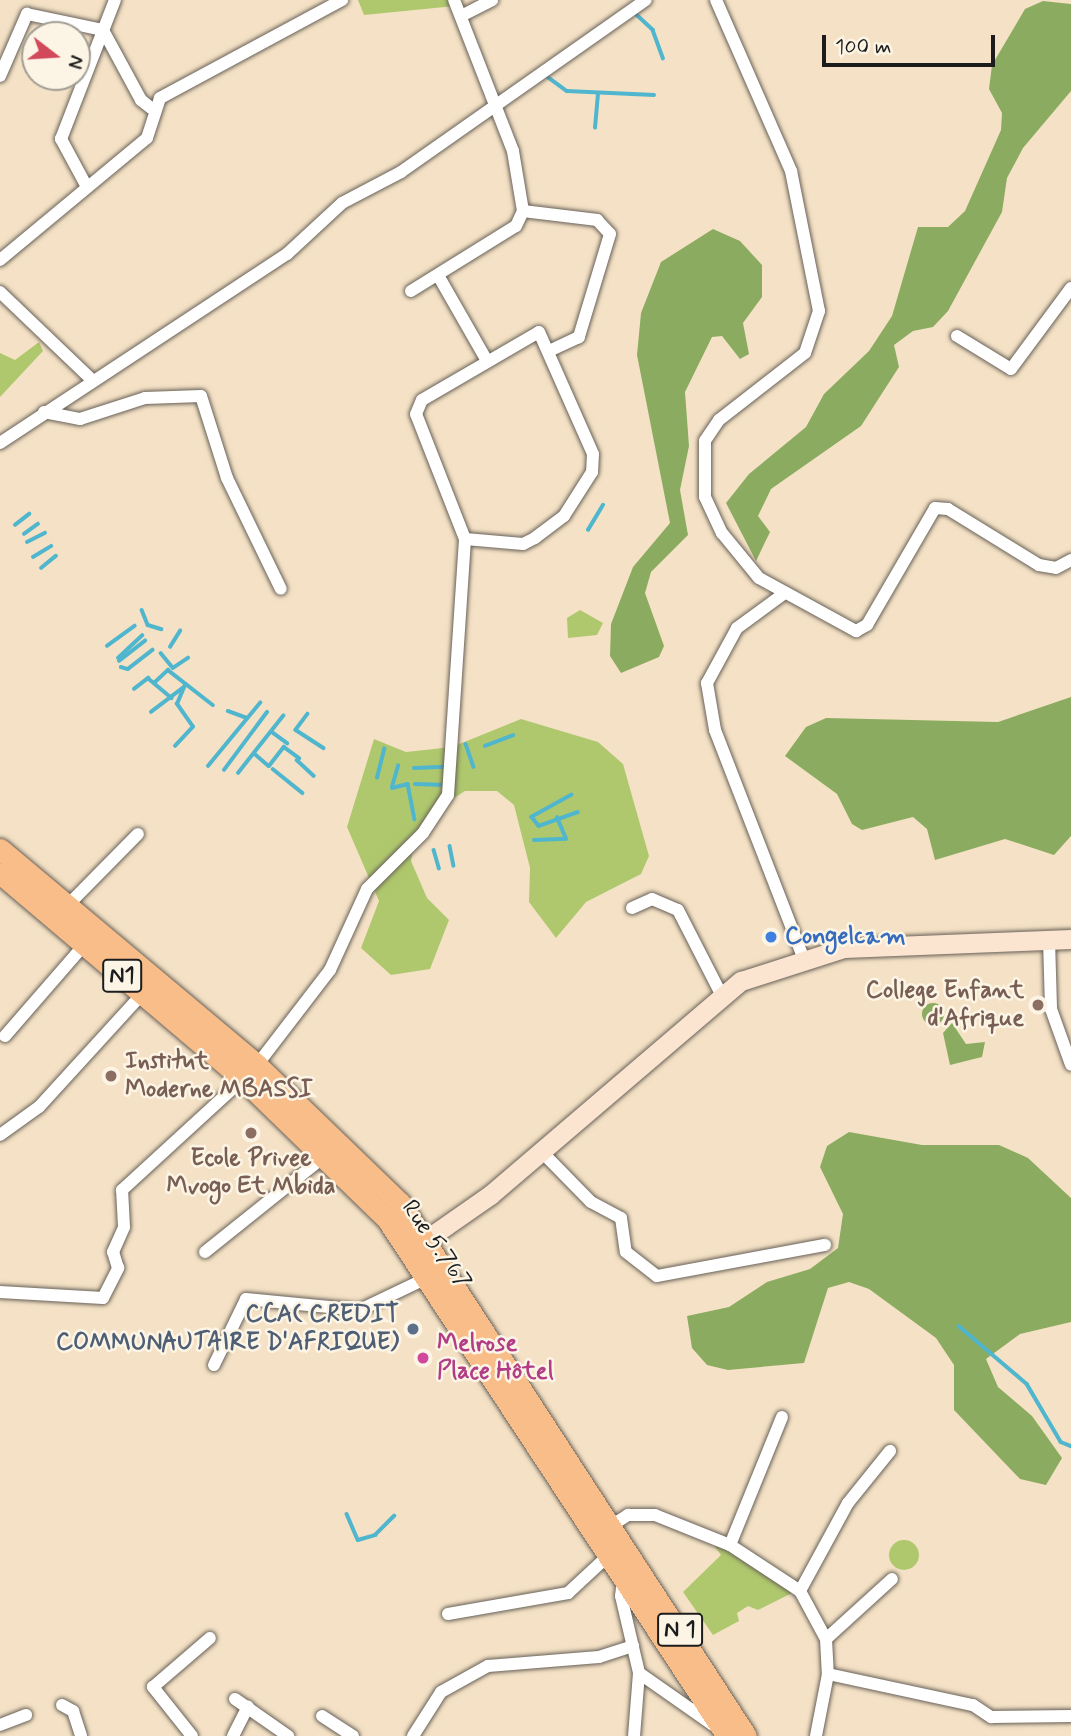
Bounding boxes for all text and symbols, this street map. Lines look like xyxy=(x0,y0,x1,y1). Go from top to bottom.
north arrow xyxy=(21,21,91,91)
scale bar xyxy=(826,21,999,65)
text: 100 m xyxy=(835,33,891,61)
text: N xyxy=(61,52,88,71)
place label: Congelcam xyxy=(785,923,906,951)
marker: Congelcam xyxy=(763,929,779,945)
road number: N1 xyxy=(101,956,143,995)
place label: College Enfant d'Afrique xyxy=(866,977,1024,1033)
marker: College Enfant d'Afrique xyxy=(1030,997,1046,1013)
place label: Institut Moderne MBASSI xyxy=(125,1048,311,1104)
marker: Institut Moderne MBASSI xyxy=(103,1068,119,1084)
marker: Ecole Privee Mvogo Et Mbida xyxy=(243,1125,259,1141)
place label: Ecole Privee Mvogo Et Mbida xyxy=(166,1145,336,1201)
street label: Rue 5.767 xyxy=(395,1195,477,1295)
place label: CCA( CREDIT COMMUNAUTAIRE D'AFRIQUE) xyxy=(56,1301,399,1357)
marker: CCA( CREDIT COMMUNAUTAIRE D'AFRIQUE) xyxy=(405,1321,421,1337)
place label: Melrose Place Hôtel xyxy=(437,1330,554,1386)
marker: Melrose Place Hôtel xyxy=(415,1350,431,1366)
road number: N 1 xyxy=(656,1610,704,1650)

